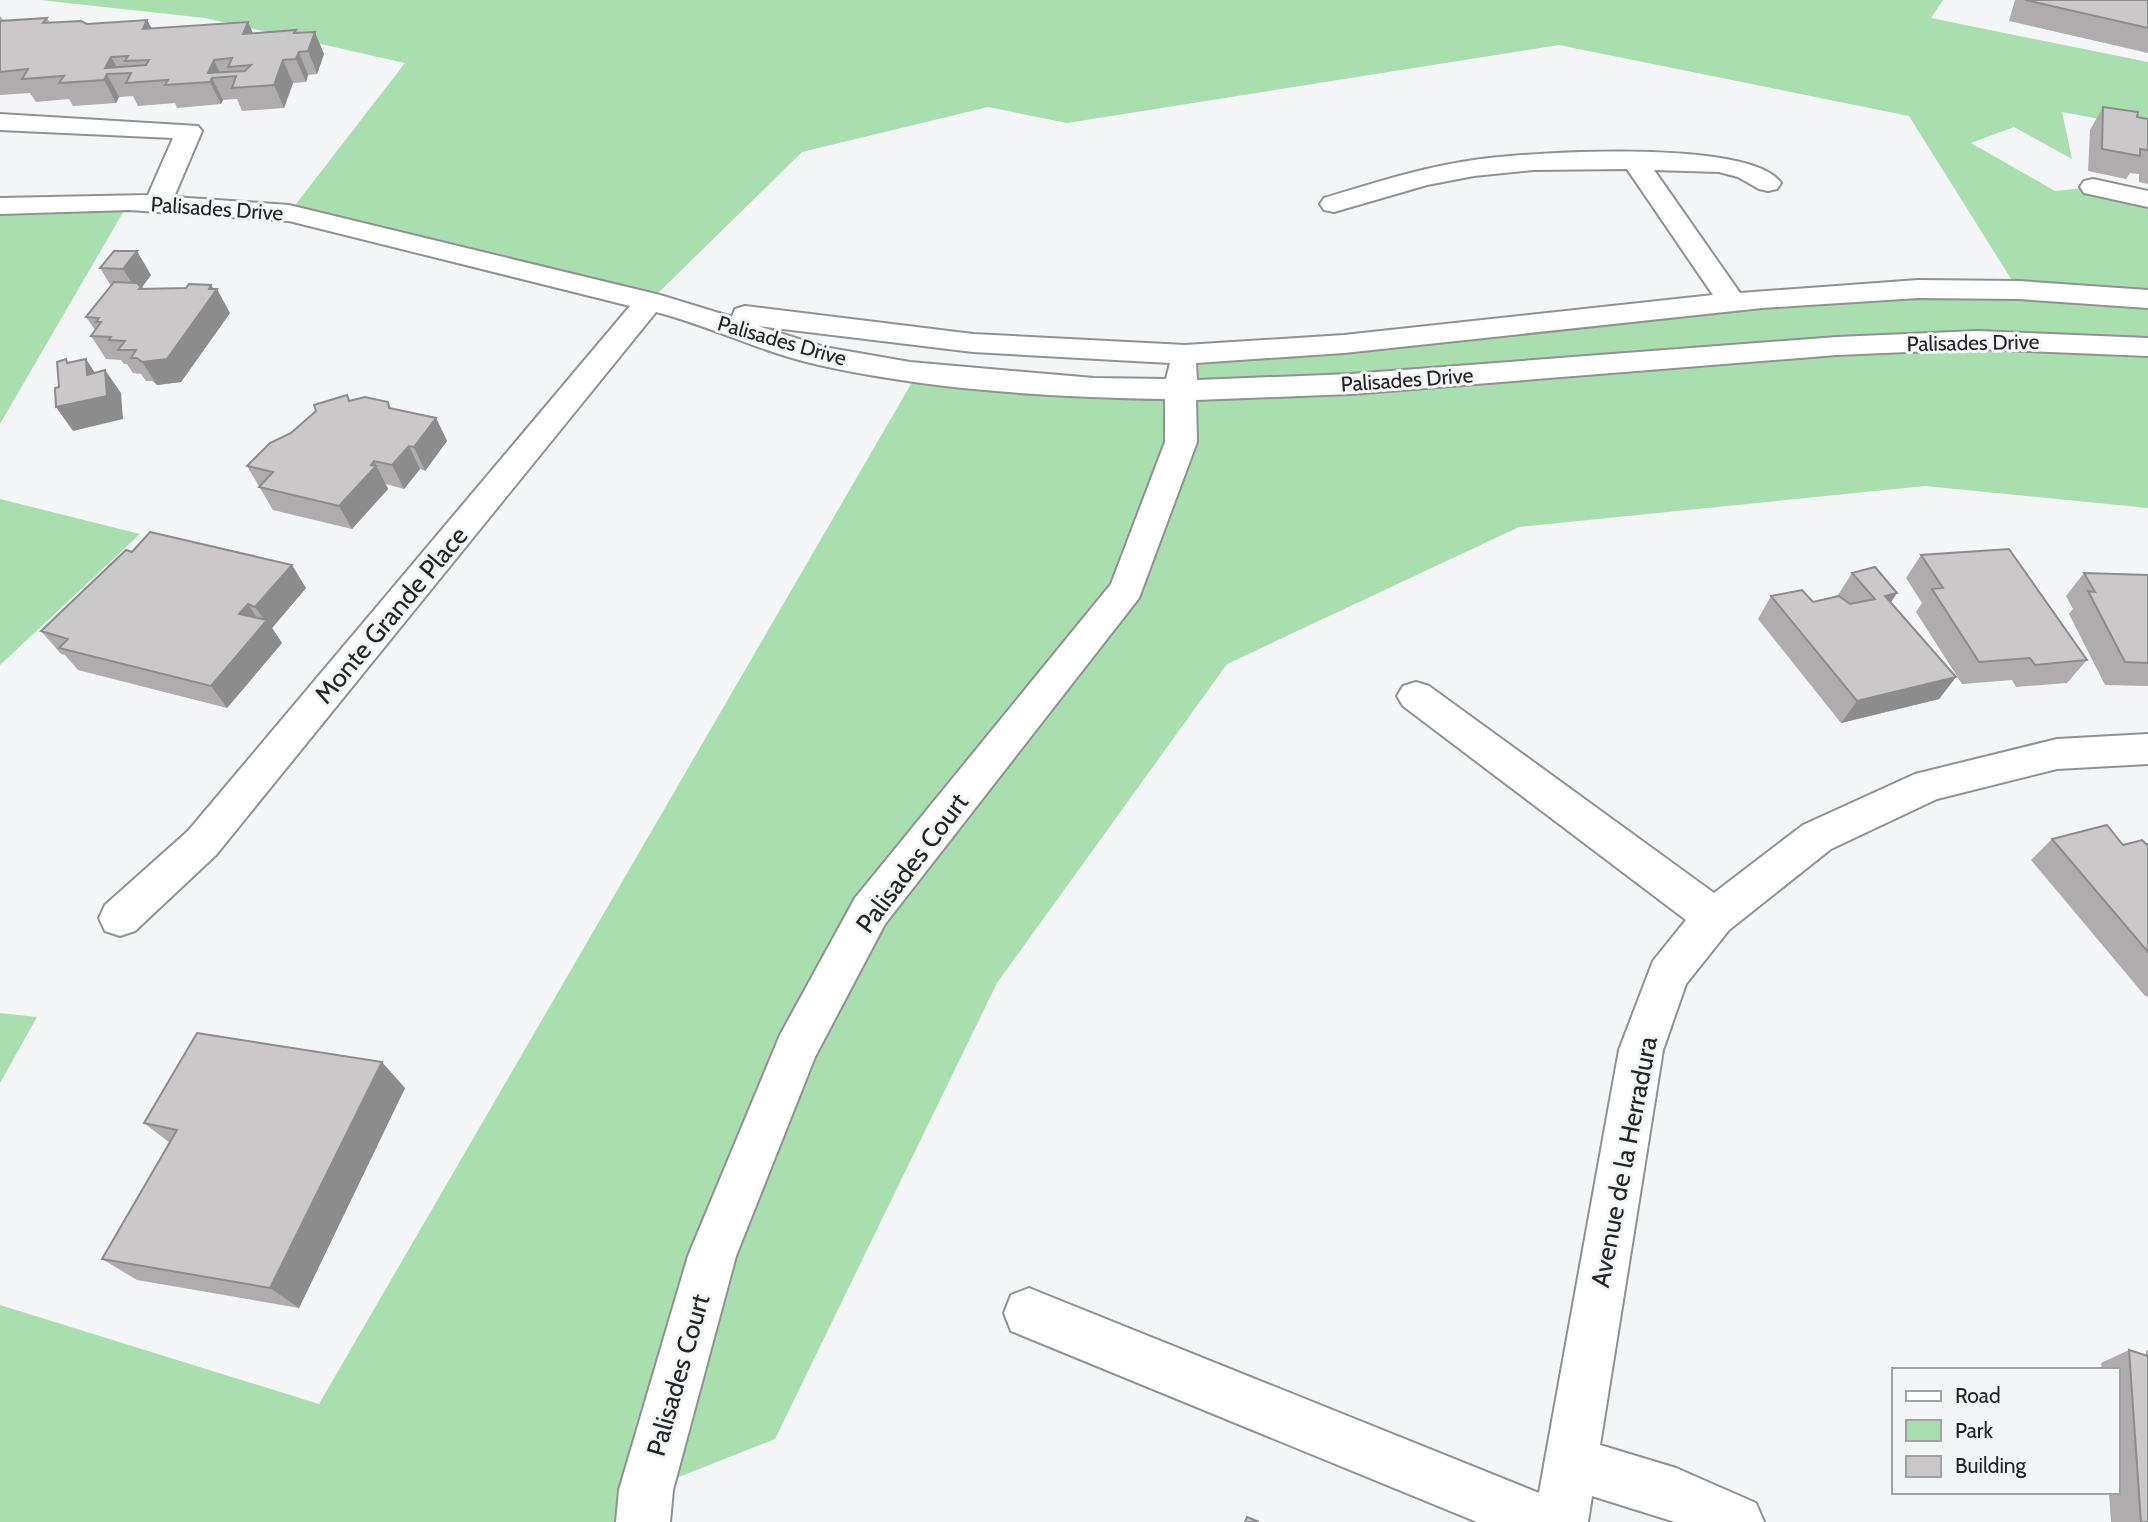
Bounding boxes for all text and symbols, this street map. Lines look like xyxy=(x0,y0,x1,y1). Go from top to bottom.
street label: Palisades Drive xyxy=(150,191,284,226)
street label: Palisades Drive xyxy=(715,310,850,371)
street label: Palisades Drive xyxy=(1906,329,2040,356)
street label: Palisades Drive xyxy=(1340,362,1474,397)
street label: Monte Grande Place xyxy=(308,520,474,710)
street label: Palisades Court xyxy=(849,787,975,939)
street label: Avenue de la Herradura xyxy=(1584,1033,1664,1290)
street label: Palisades Court xyxy=(640,1290,716,1460)
legend xyxy=(1892,1368,2120,1494)
text: Road xyxy=(1955,1383,2001,1408)
text: Park xyxy=(1955,1418,1993,1443)
text: Building xyxy=(1955,1453,2027,1478)

